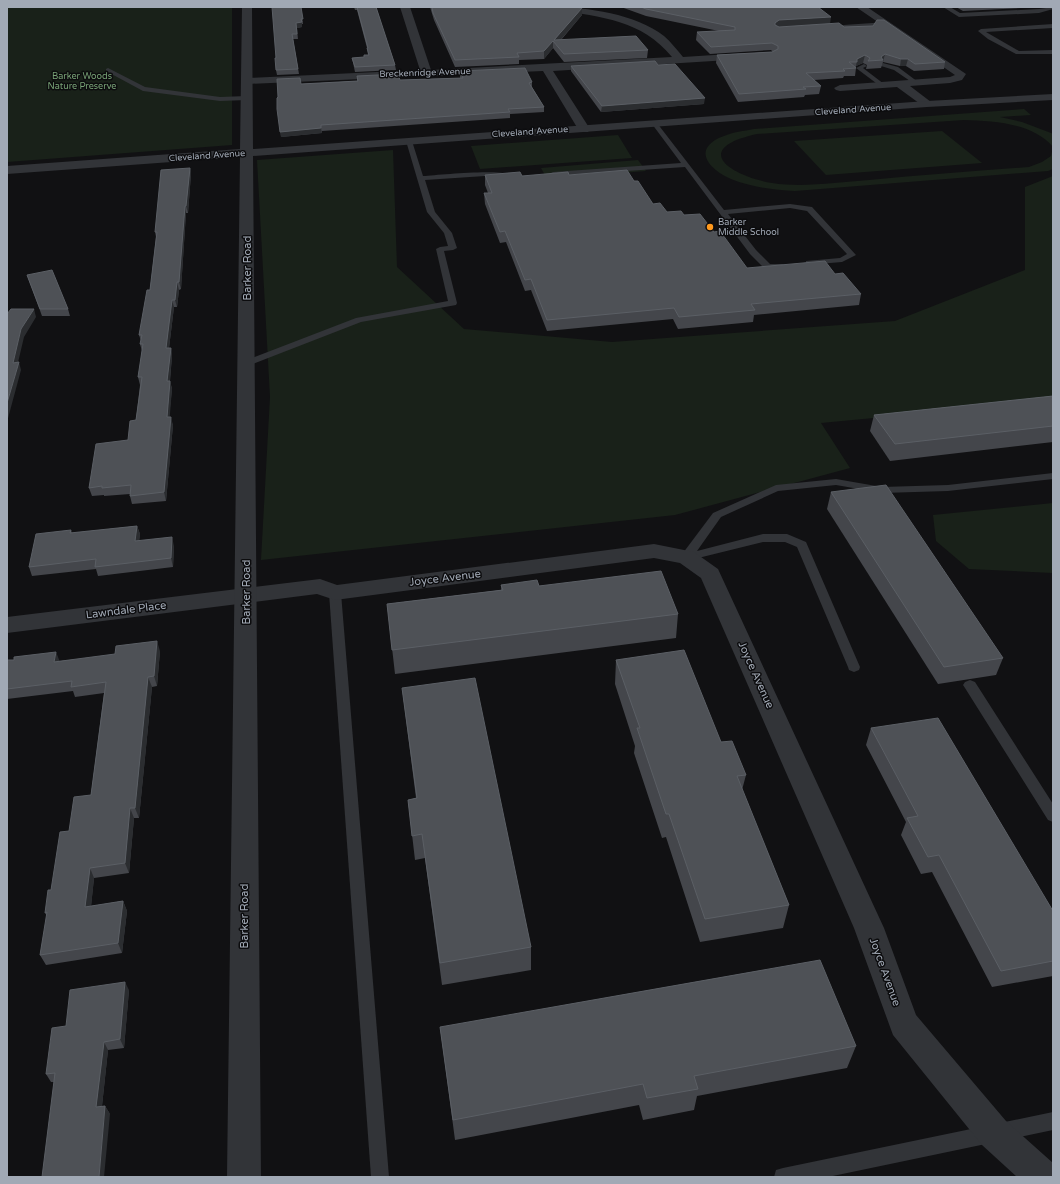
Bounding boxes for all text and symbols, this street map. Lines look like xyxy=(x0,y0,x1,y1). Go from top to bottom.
street label: Breckenridge Avenue xyxy=(379,66,471,80)
park label: Barker Woods Nature Preserve xyxy=(48,71,116,92)
street label: Cleveland Avenue xyxy=(815,102,891,118)
street label: Cleveland Avenue xyxy=(492,124,568,140)
street label: Cleveland Avenue xyxy=(169,148,245,164)
place label: Barker Middle School xyxy=(718,217,779,238)
marker: Barker Middle School xyxy=(705,222,715,232)
street label: Barker Road xyxy=(241,236,254,300)
street label: Barker Road xyxy=(240,560,253,624)
street label: Joyce Avenue xyxy=(409,567,481,589)
street label: Lawndale Place xyxy=(85,599,167,621)
street label: Joyce Avenue xyxy=(735,640,777,710)
street label: Barker Road xyxy=(238,884,251,948)
street label: Joyce Avenue xyxy=(867,936,903,1008)

